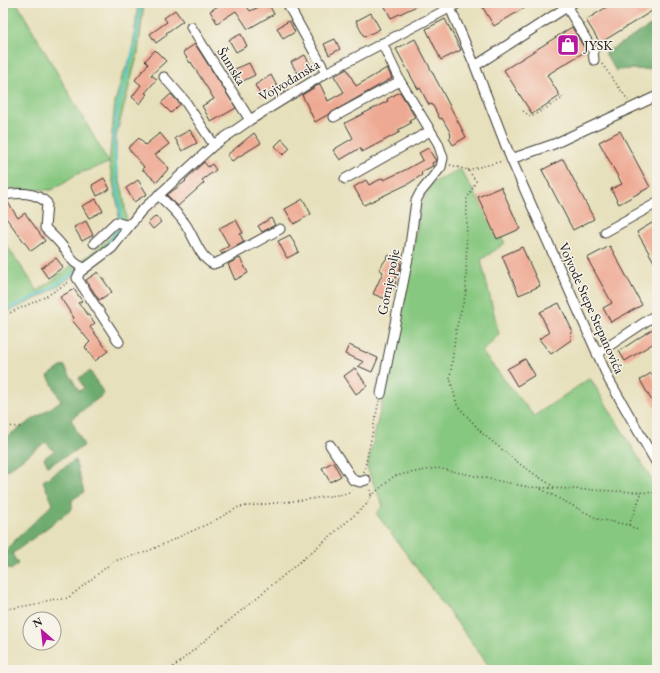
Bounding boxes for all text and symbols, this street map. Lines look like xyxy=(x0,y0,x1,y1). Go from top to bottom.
shop icon: JYSK xyxy=(555,32,581,58)
place label: JYSK xyxy=(583,36,613,54)
street label: Šumska xyxy=(213,44,251,89)
street label: Vojvođanska xyxy=(255,55,323,105)
street label: Vojvode Stepe Stepanovića xyxy=(555,240,629,377)
street label: Gornje polje xyxy=(373,247,403,316)
north arrow xyxy=(22,611,62,651)
text: N xyxy=(30,614,45,630)

